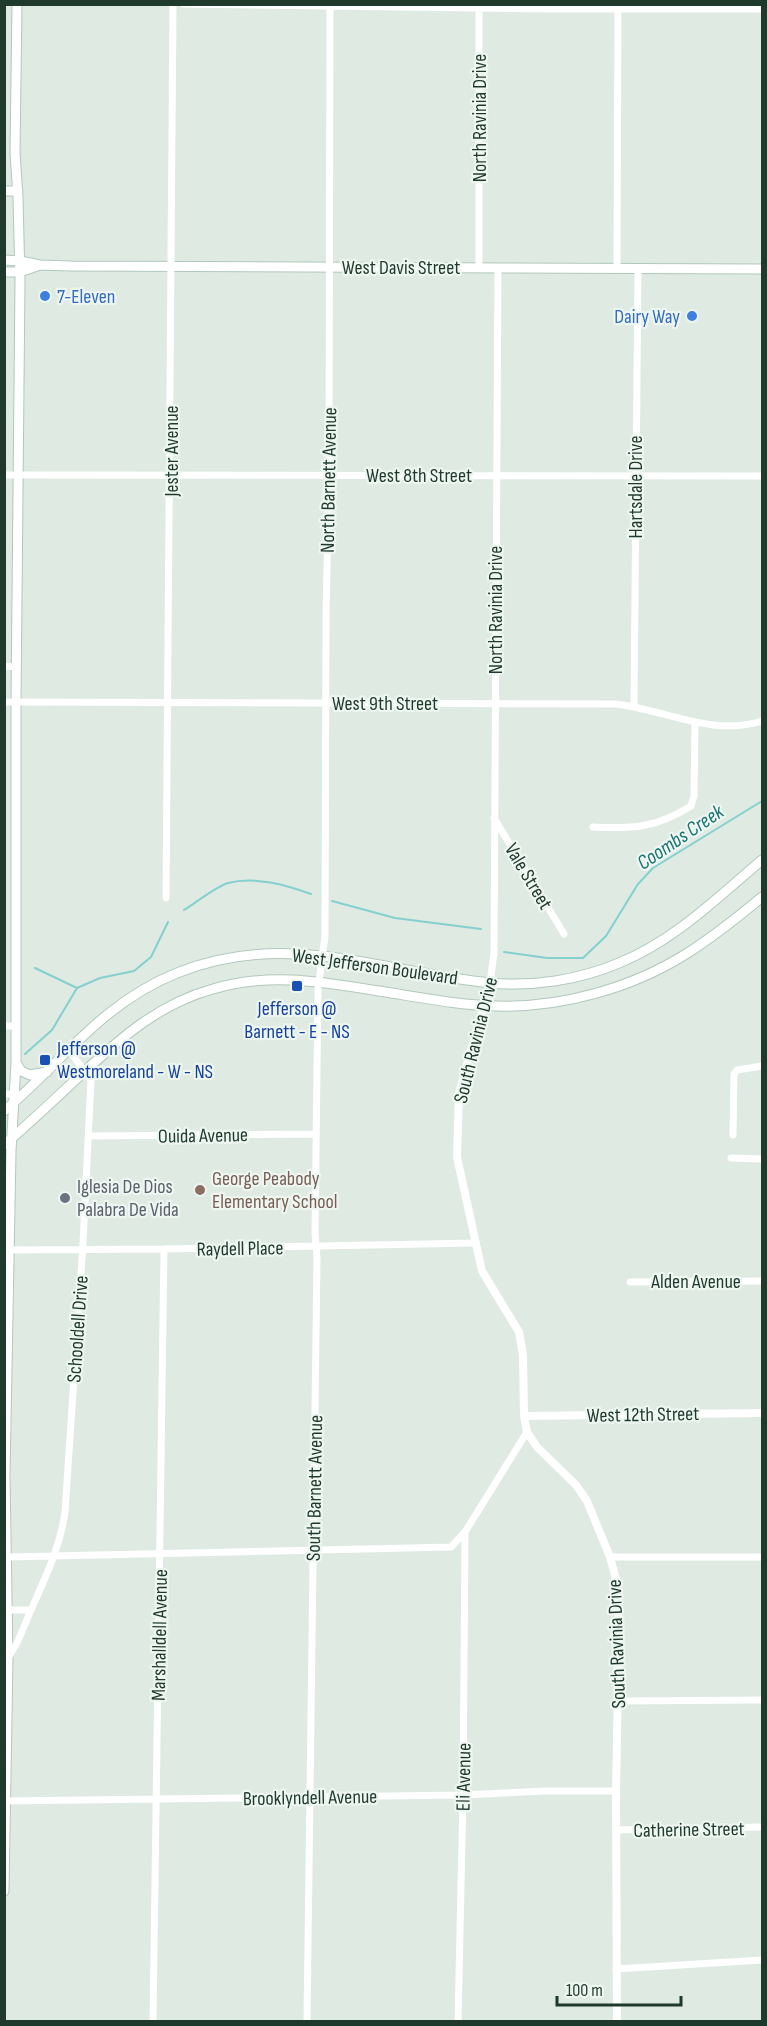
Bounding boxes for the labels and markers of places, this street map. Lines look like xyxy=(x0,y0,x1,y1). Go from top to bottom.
place label: 7-Eleven xyxy=(57,285,115,309)
marker: 7-Eleven xyxy=(38,289,52,303)
place label: Dairy Way xyxy=(614,305,680,329)
marker: Dairy Way xyxy=(685,309,699,323)
marker: Jefferson @ Barnett - E - NS xyxy=(290,979,304,993)
place label: Jefferson @ Barnett - E - NS xyxy=(244,997,350,1044)
place label: Jefferson @ Westmoreland - W - NS xyxy=(56,1037,213,1084)
marker: Jefferson @ Westmoreland - W - NS xyxy=(38,1053,52,1067)
place label: George Peabody Elementary School xyxy=(212,1167,338,1214)
place label: Iglesia De Dios Palabra De Vida xyxy=(77,1175,179,1222)
marker: George Peabody Elementary School xyxy=(193,1183,207,1197)
marker: Iglesia De Dios Palabra De Vida xyxy=(58,1191,72,1205)

